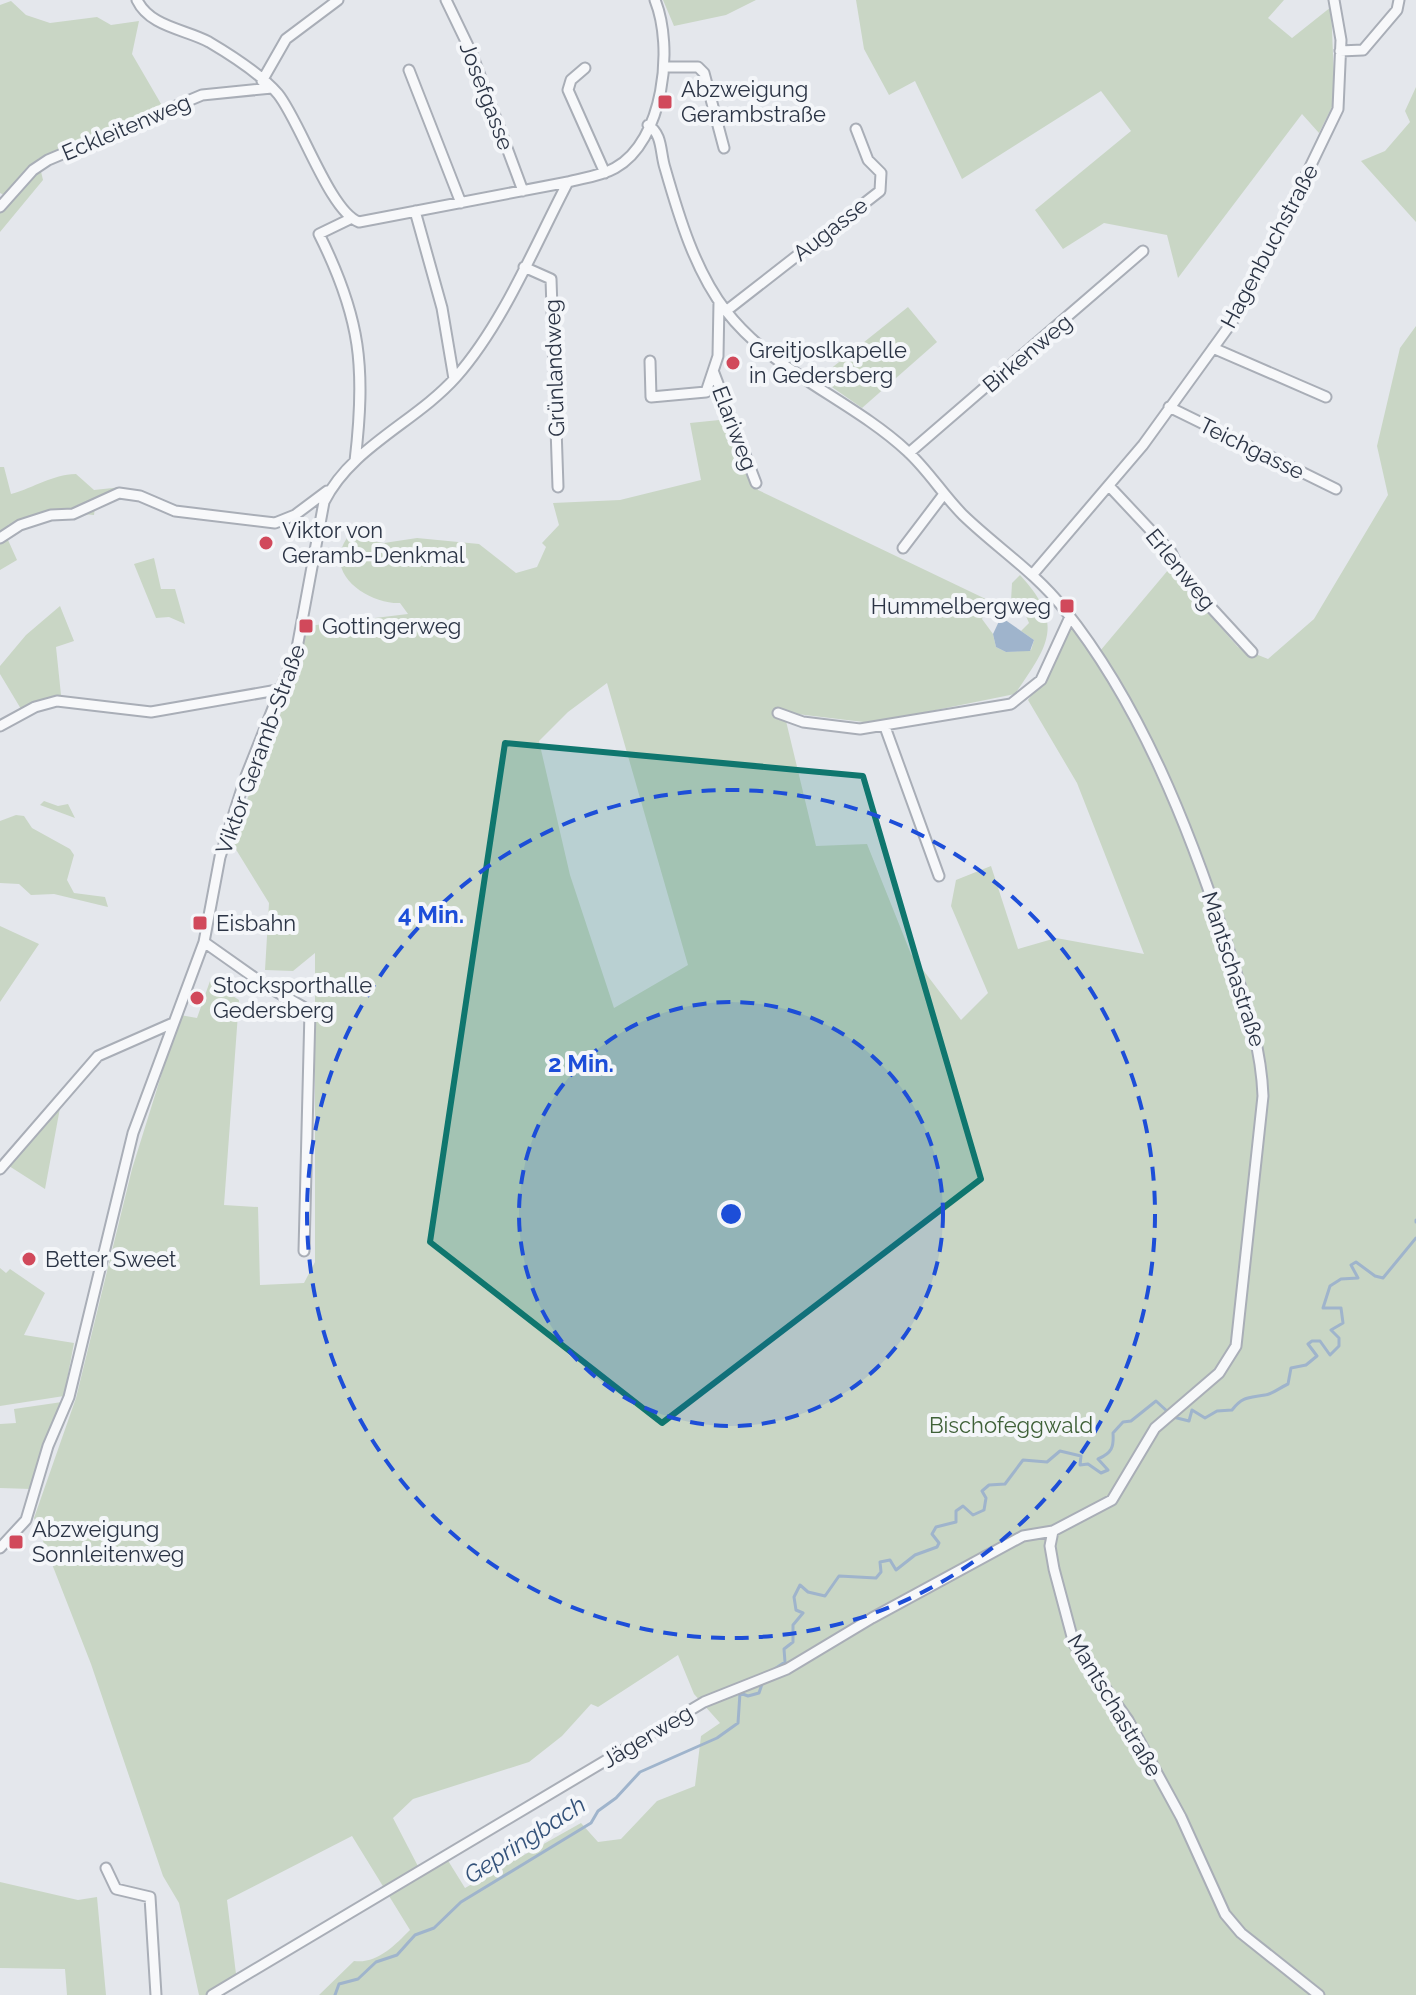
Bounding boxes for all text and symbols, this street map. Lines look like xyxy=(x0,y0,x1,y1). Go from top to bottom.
street label: Josefgasse xyxy=(455,38,520,154)
place label: Abzweigung Gerambstraße xyxy=(681,76,826,127)
street label: Eckleitenweg xyxy=(58,88,194,166)
marker: Abzweigung Gerambstraße xyxy=(656,93,674,111)
street label: Hagenbuchstraße xyxy=(1215,160,1323,332)
street label: Augasse xyxy=(788,192,873,266)
street label: Grünlandweg xyxy=(539,299,569,437)
street label: Birkenweg xyxy=(977,308,1077,398)
place label: Greitjoslkapelle in Gedersberg xyxy=(749,337,907,388)
marker: Greitjoslkapelle in Gedersberg xyxy=(724,354,742,372)
street label: Elariweg xyxy=(707,382,763,474)
street label: Teichgasse xyxy=(1195,411,1309,485)
place label: Viktor von Geramb-Denkmal xyxy=(282,517,465,568)
street label: Erlenweg xyxy=(1141,523,1221,615)
marker: Viktor von Geramb-Denkmal xyxy=(257,534,275,552)
place label: Hummelbergweg xyxy=(871,593,1051,619)
marker: Hummelbergweg xyxy=(1058,597,1076,615)
place label: Gottingerweg xyxy=(322,613,461,639)
marker: Gottingerweg xyxy=(297,617,315,635)
street label: Viktor Geramb-Straße xyxy=(210,641,310,857)
street label: Mantschastraße xyxy=(1197,888,1271,1050)
text: 4 Min. xyxy=(398,900,464,929)
place label: Eisbahn xyxy=(216,910,296,936)
marker: Eisbahn xyxy=(191,914,209,932)
place label: Stocksporthalle Gedersberg xyxy=(213,972,372,1023)
marker: Stocksporthalle Gedersberg xyxy=(188,989,206,1007)
text: 2 Min. xyxy=(548,1049,614,1078)
centre of rings xyxy=(717,1200,745,1228)
place label: Better Sweet xyxy=(45,1246,177,1272)
marker: Better Sweet xyxy=(20,1250,38,1268)
park label: Bischofeggwald xyxy=(929,1412,1093,1438)
place label: Abzweigung Sonnleitenweg xyxy=(32,1516,184,1567)
marker: Abzweigung Sonnleitenweg xyxy=(7,1533,25,1551)
street label: Mantschastraße xyxy=(1062,1629,1168,1781)
street label: Jägerweg xyxy=(597,1699,697,1773)
water label: Gepringbach xyxy=(458,1790,591,1890)

